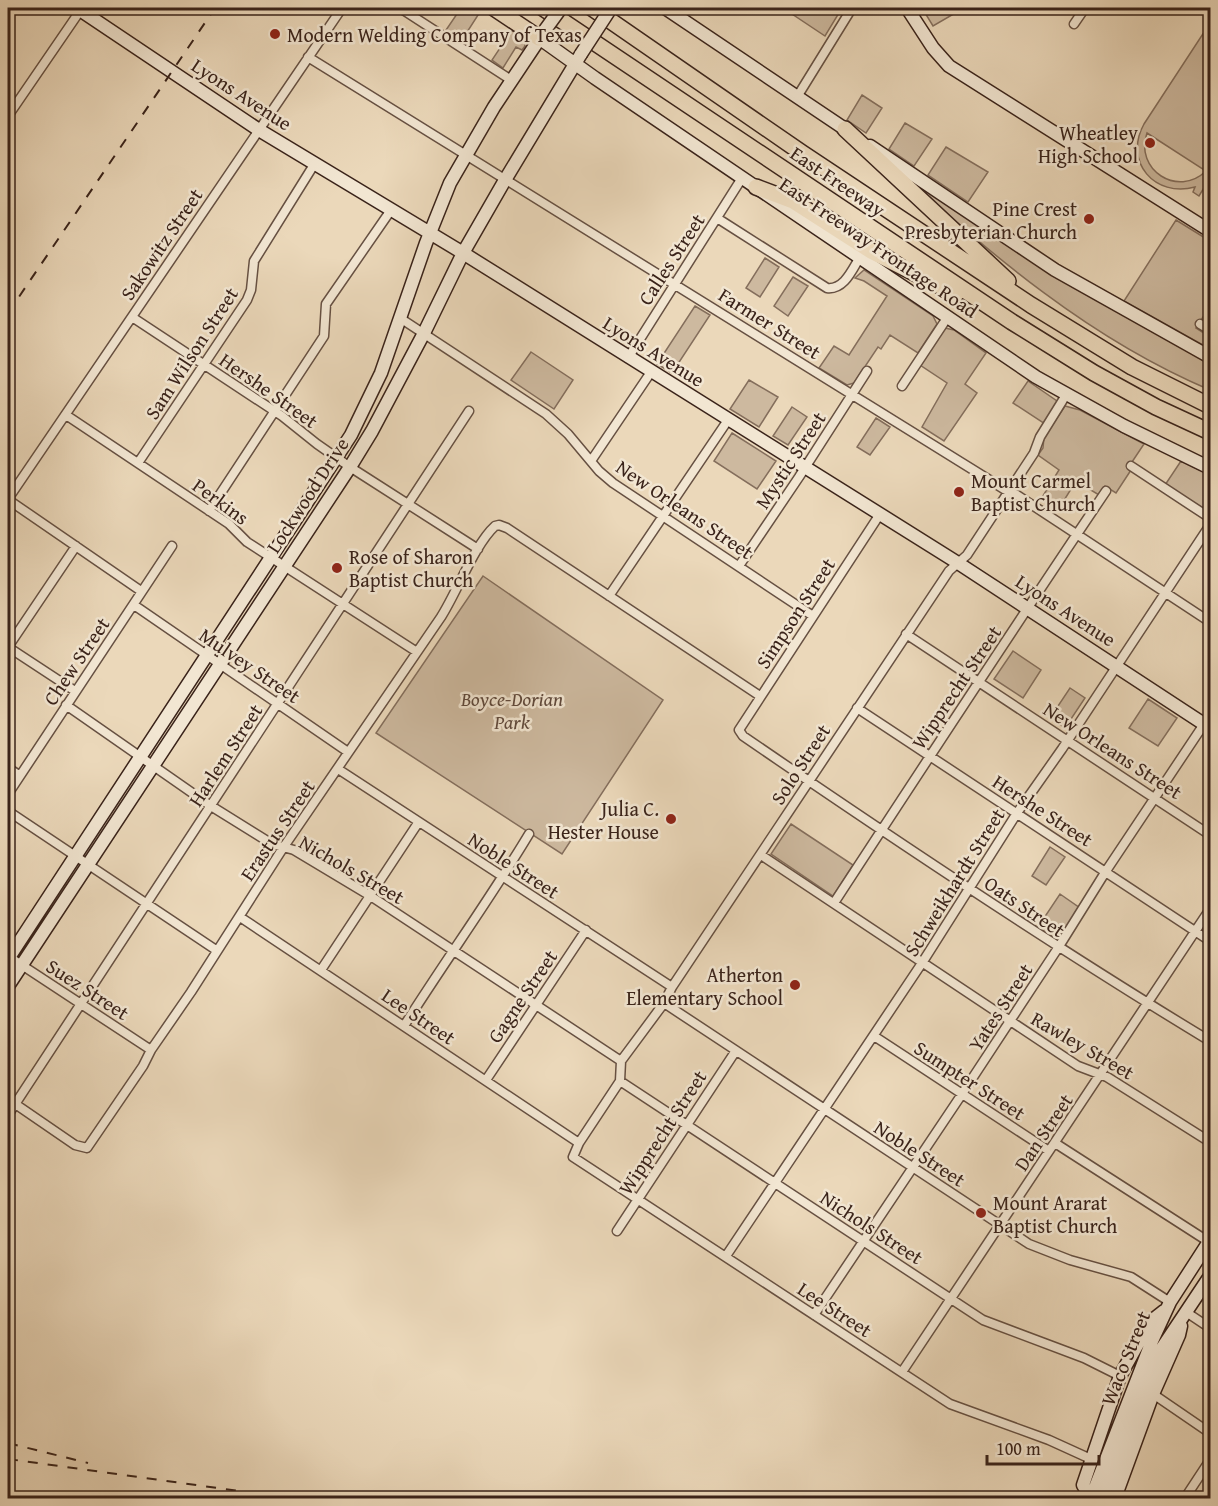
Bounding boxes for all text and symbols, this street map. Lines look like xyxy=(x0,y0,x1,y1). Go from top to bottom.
place label: Modern Welding Company of Texas xyxy=(287,20,582,49)
marker: Modern Welding Company of Texas xyxy=(268,27,282,41)
street label: Lyons Avenue xyxy=(186,51,298,137)
place label: Wheatley High School xyxy=(1038,118,1138,170)
marker: Wheatley High School xyxy=(1143,136,1157,150)
street label: East Freeway xyxy=(785,139,891,223)
street label: East Freeway Frontage Road xyxy=(774,169,985,325)
street label: Sakowitz Street xyxy=(113,182,209,306)
place label: Pine Crest Presbyterian Church xyxy=(905,194,1077,246)
street label: Calles Street xyxy=(631,208,711,310)
marker: Pine Crest Presbyterian Church xyxy=(1082,212,1096,226)
street label: Farmer Street xyxy=(713,280,827,366)
street label: Sam Wilson Street xyxy=(137,281,245,425)
street label: Lyons Avenue xyxy=(598,308,710,394)
street label: Hershe Street xyxy=(214,345,324,435)
street label: Mystic Street xyxy=(748,406,832,514)
street label: Lockwood Drive xyxy=(259,431,355,559)
street label: New Orleans Street xyxy=(611,452,759,566)
place label: Mount Carmel Baptist Church xyxy=(971,466,1095,518)
street label: Perkins xyxy=(187,471,255,531)
marker: Mount Carmel Baptist Church xyxy=(952,485,966,499)
place label: Rose of Sharon Baptist Church xyxy=(349,542,473,594)
street label: Simpson Street xyxy=(748,552,842,674)
marker: Rose of Sharon Baptist Church xyxy=(330,561,344,575)
street label: Lyons Avenue xyxy=(1010,567,1122,653)
street label: Chew Street xyxy=(36,611,116,711)
street label: Wipprecht Street xyxy=(904,619,1008,755)
street label: Mulvey Street xyxy=(194,620,306,710)
park label: Boyce-Dorian Park xyxy=(460,684,563,736)
street label: New Orleans Street xyxy=(1038,694,1188,806)
street label: Harlem Street xyxy=(181,698,269,812)
street label: Solo Street xyxy=(763,718,837,810)
street label: Hershe Street xyxy=(987,767,1099,853)
street label: Erastus Street xyxy=(232,774,322,886)
place label: Julia C. Hester House xyxy=(548,794,659,846)
street label: Schweikhardt Street xyxy=(897,802,1011,962)
marker: Julia C. Hester House xyxy=(664,812,678,826)
street label: Noble Street xyxy=(463,825,565,905)
street label: Nichols Street xyxy=(294,827,410,911)
street label: Oats Street xyxy=(979,868,1071,944)
street label: Gagne Street xyxy=(480,944,564,1048)
street label: Suez Street xyxy=(41,951,135,1027)
street label: Yates Street xyxy=(961,957,1039,1057)
place label: Atherton Elementary School xyxy=(626,960,783,1012)
marker: Atherton Elementary School xyxy=(788,978,802,992)
street label: Lee Street xyxy=(376,981,462,1051)
street label: Rawley Street xyxy=(1026,1004,1140,1086)
street label: Sumpter Street xyxy=(909,1033,1031,1127)
street label: Wipprecht Street xyxy=(611,1064,713,1200)
street label: Dan Street xyxy=(1006,1087,1080,1177)
street label: Noble Street xyxy=(869,1113,971,1193)
street label: Nichols Street xyxy=(815,1183,929,1271)
place label: Mount Ararat Baptist Church xyxy=(993,1188,1117,1240)
marker: Mount Ararat Baptist Church xyxy=(974,1206,988,1220)
street label: Lee Street xyxy=(792,1274,878,1344)
street label: Waco Street xyxy=(1093,1306,1157,1410)
scale bar xyxy=(987,1428,1100,1466)
text: 100 m xyxy=(996,1435,1041,1462)

